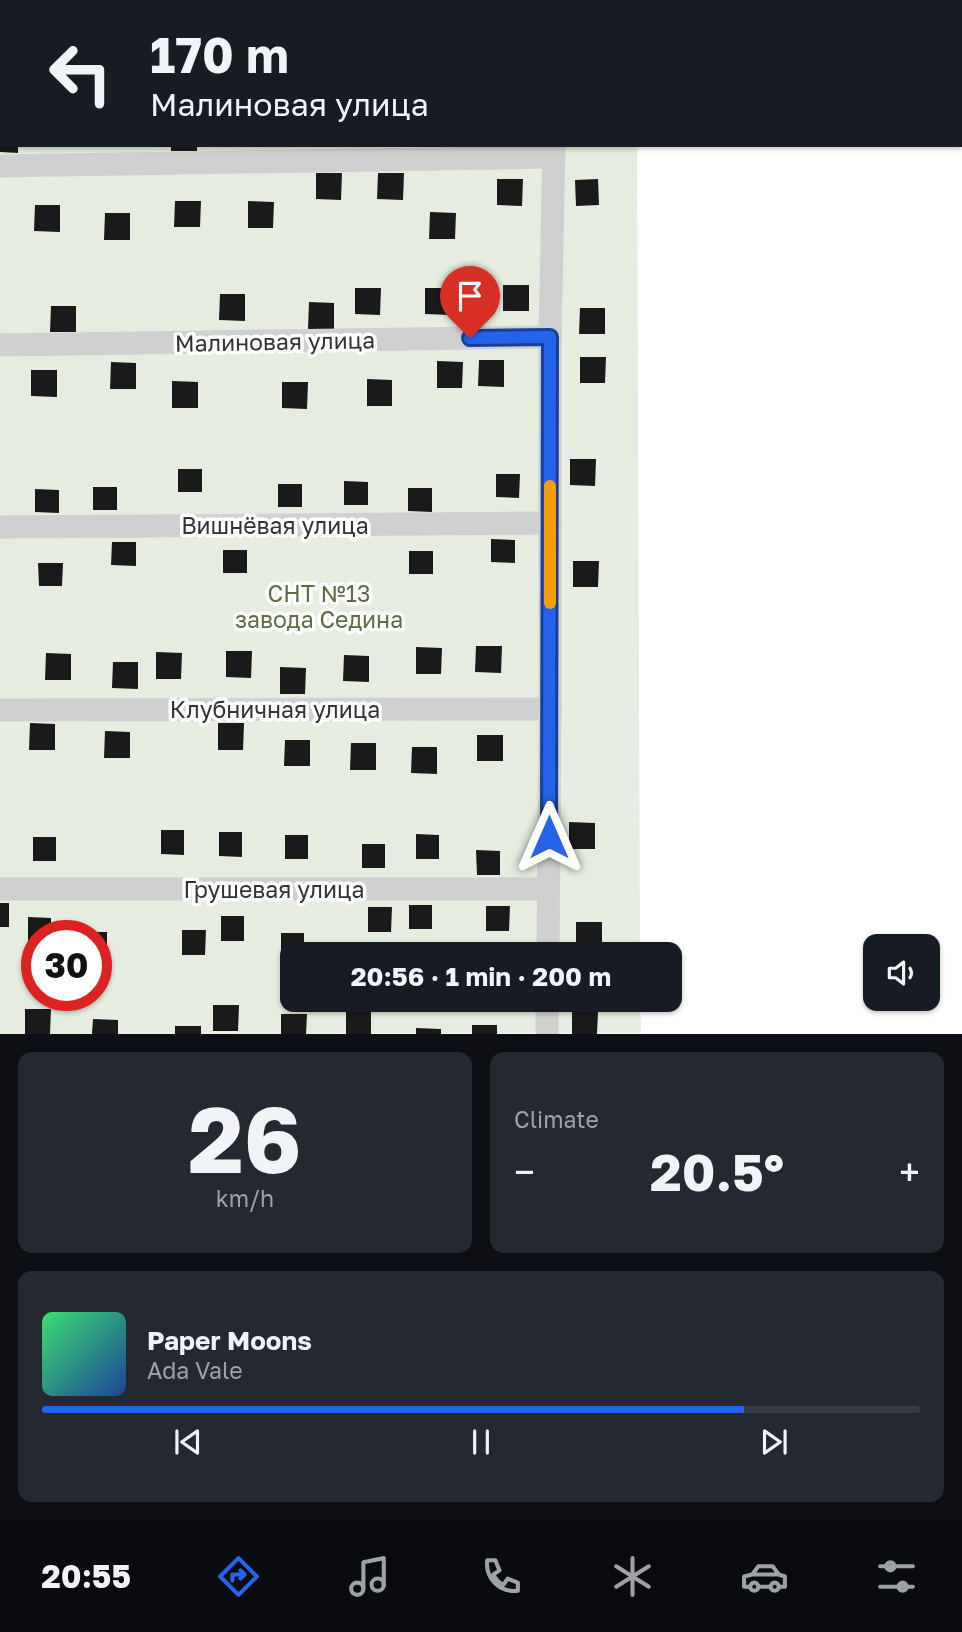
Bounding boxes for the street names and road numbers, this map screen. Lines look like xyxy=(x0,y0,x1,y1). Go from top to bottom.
street label: Малиновая улица xyxy=(175,325,375,357)
street label: Вишнёвая улица xyxy=(181,511,369,539)
street label: Клубничная улица xyxy=(170,695,380,723)
street label: Грушевая улица xyxy=(183,875,365,903)

